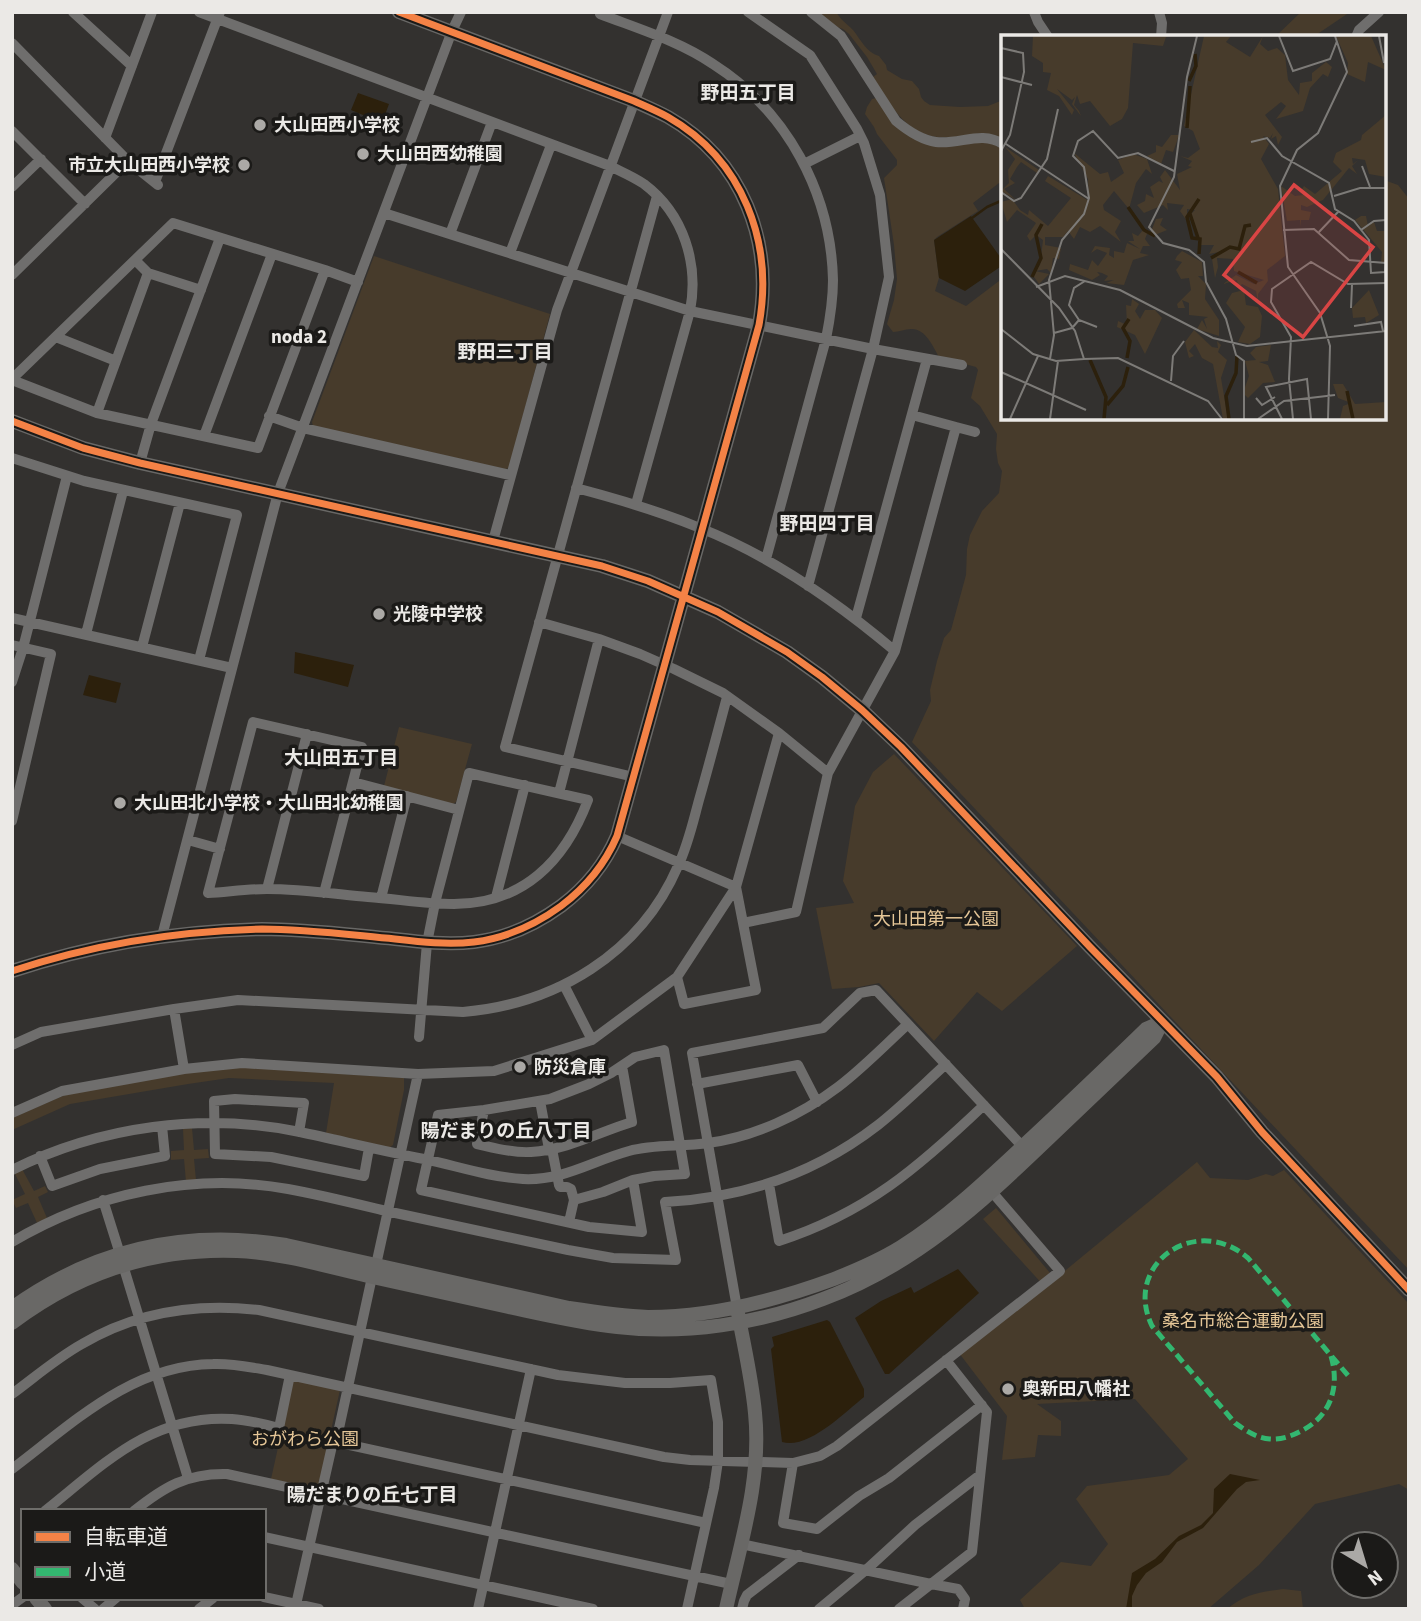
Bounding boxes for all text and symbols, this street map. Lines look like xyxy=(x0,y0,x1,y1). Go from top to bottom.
inset map xyxy=(1001,35,1386,420)
district label: 野田五丁目 xyxy=(700,80,796,107)
place label: 大山田西小学校 xyxy=(274,113,400,138)
marker: 大山田西小学校 xyxy=(252,117,268,133)
place label: 大山田西幼稚園 xyxy=(377,142,503,167)
marker: 大山田西幼稚園 xyxy=(355,146,371,162)
place label: 市立大山田西小学校 xyxy=(68,153,230,178)
marker: 市立大山田西小学校 xyxy=(236,157,252,173)
district label: noda 2 xyxy=(271,324,327,351)
district label: 野田三丁目 xyxy=(457,339,553,366)
district label: 野田四丁目 xyxy=(779,511,875,538)
place label: 光陵中学校 xyxy=(393,602,483,627)
marker: 光陵中学校 xyxy=(371,606,387,622)
district label: 大山田五丁目 xyxy=(284,745,398,772)
place label: 大山田北小学校・大山田北幼稚園 xyxy=(134,791,404,816)
marker: 大山田北小学校・大山田北幼稚園 xyxy=(112,795,128,811)
park label: 大山田第一公園 xyxy=(873,907,999,932)
place label: 防災倉庫 xyxy=(534,1055,606,1080)
marker: 防災倉庫 xyxy=(512,1059,528,1075)
district label: 陽だまりの丘八丁目 xyxy=(421,1118,591,1145)
park label: 桑名市総合運動公園 xyxy=(1162,1309,1324,1334)
place label: 奥新田八幡社 xyxy=(1022,1377,1130,1402)
marker: 奥新田八幡社 xyxy=(1000,1381,1016,1397)
park label: おがわら公園 xyxy=(251,1427,359,1452)
district label: 陽だまりの丘七丁目 xyxy=(287,1482,457,1509)
legend xyxy=(21,1509,266,1600)
text: 自転車道 xyxy=(84,1522,168,1552)
north arrow xyxy=(1330,1530,1400,1600)
text: 小道 xyxy=(84,1557,126,1587)
text: N xyxy=(1361,1563,1388,1592)

